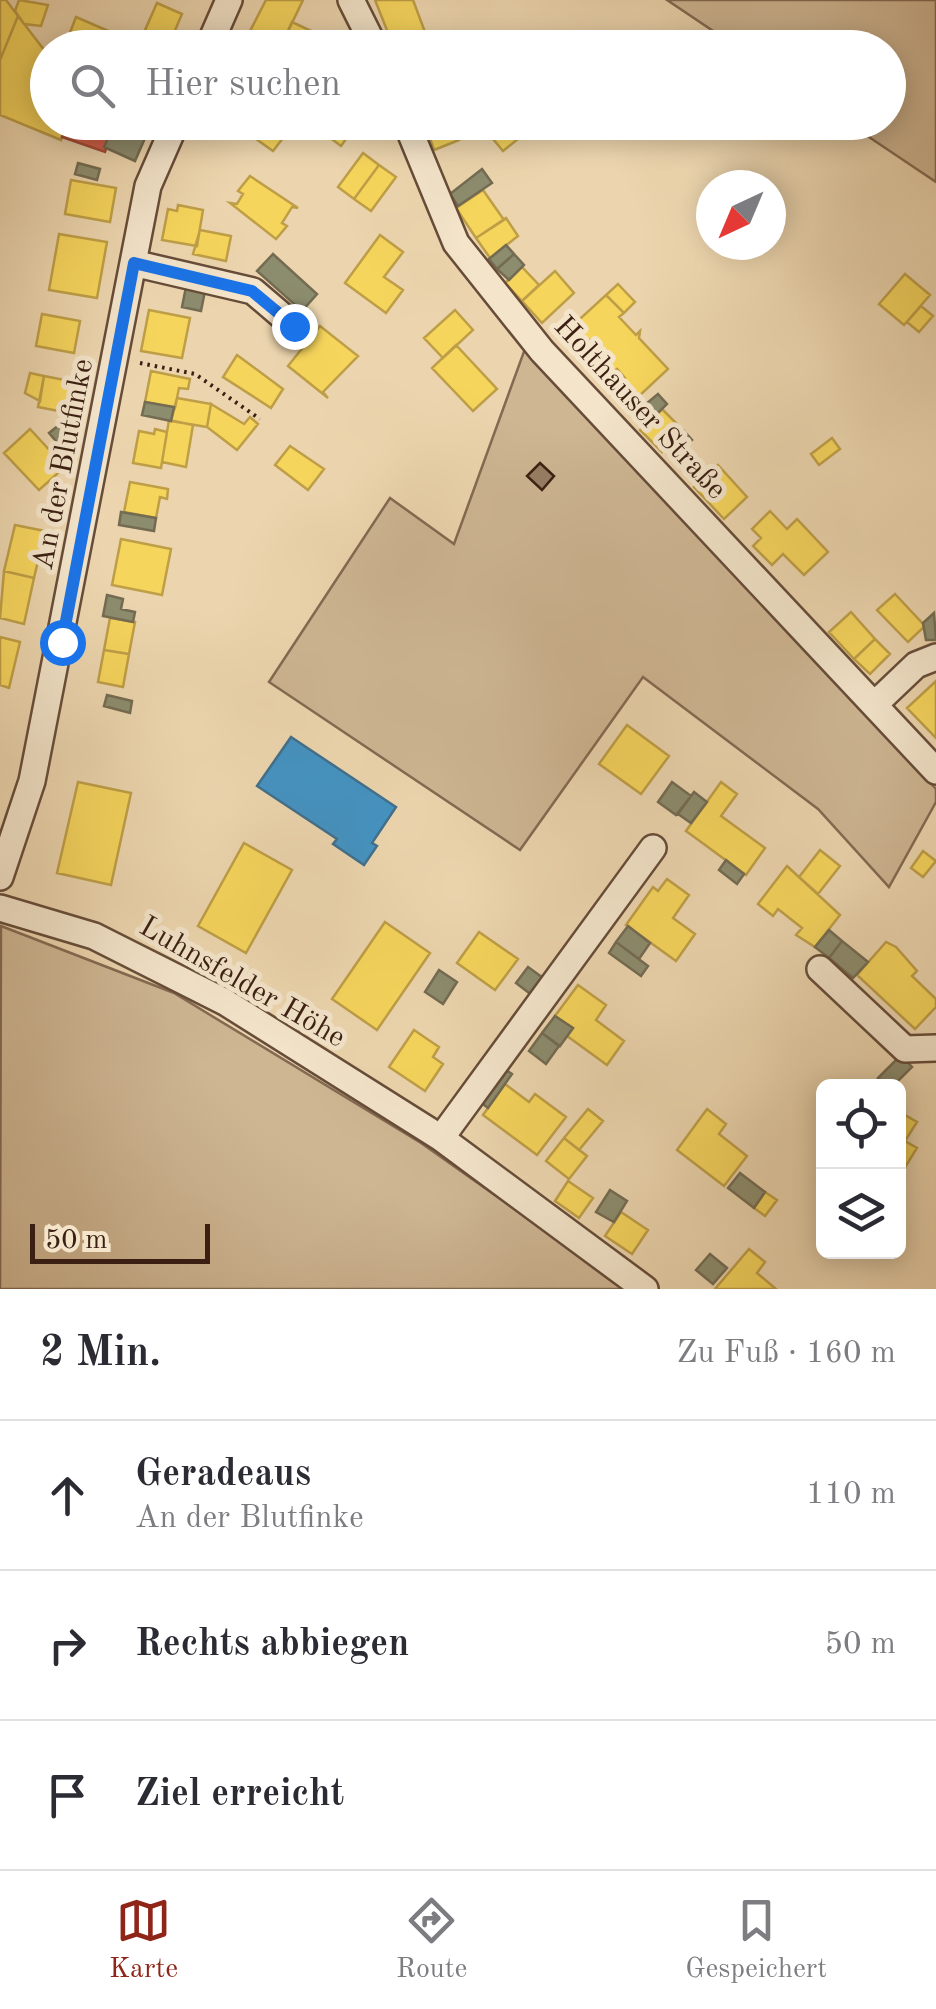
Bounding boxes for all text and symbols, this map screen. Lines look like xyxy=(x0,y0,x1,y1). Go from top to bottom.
search box xyxy=(30,30,906,140)
icon: search xyxy=(65,58,120,113)
text: Hier suchen xyxy=(145,66,341,104)
north arrow xyxy=(696,170,786,260)
route end xyxy=(272,304,318,350)
street label: Holthauser Straße xyxy=(548,311,732,505)
street label: An der Blutfinke xyxy=(29,356,99,573)
route start xyxy=(40,620,86,666)
street label: Luhnsfelder Höhe xyxy=(134,912,350,1054)
map controls xyxy=(816,1079,906,1259)
button: locate xyxy=(816,1079,906,1169)
button: layers xyxy=(816,1169,906,1259)
scale bar xyxy=(30,1219,210,1264)
text: 50 m xyxy=(45,1227,108,1255)
text: 2 Min. xyxy=(40,1333,161,1375)
text: Zu Fuß · 160 m xyxy=(677,1338,896,1370)
text: Geradeaus xyxy=(135,1456,311,1494)
icon: ahead xyxy=(40,1468,95,1523)
text: 110 m xyxy=(806,1479,896,1511)
text: An der Blutfinke xyxy=(135,1503,364,1535)
icon: right xyxy=(40,1618,95,1673)
text: Rechts abbiegen xyxy=(135,1626,409,1664)
text: 50 m xyxy=(825,1629,896,1661)
icon: arrive xyxy=(40,1768,95,1823)
text: Ziel erreicht xyxy=(135,1776,344,1814)
tab: Karte xyxy=(109,1893,178,1988)
tab: Route xyxy=(396,1893,467,1988)
tab: Gespeichert xyxy=(685,1893,827,1988)

